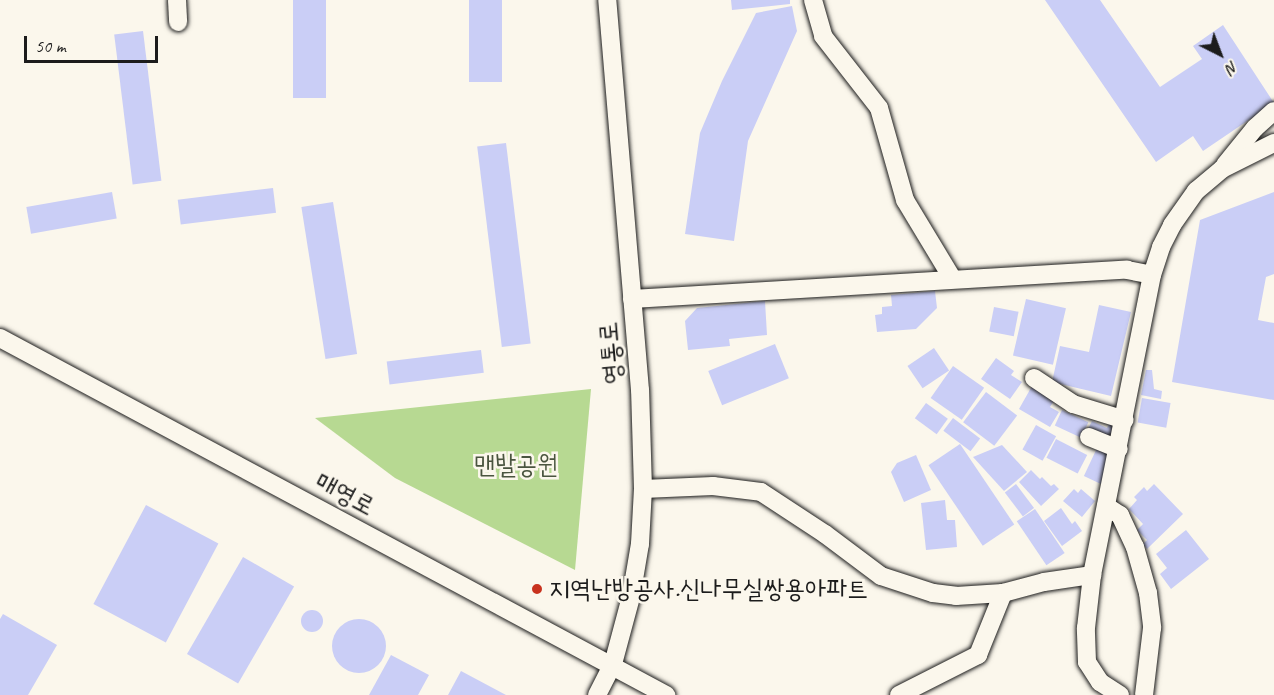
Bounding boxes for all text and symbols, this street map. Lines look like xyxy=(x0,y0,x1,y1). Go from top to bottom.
scale bar xyxy=(27,24,160,62)
north arrow xyxy=(1190,24,1250,84)
text: 50 m xyxy=(35,35,66,57)
text: N xyxy=(1222,57,1242,78)
street label: 영통로 xyxy=(593,320,629,386)
park label: 맨발공원 xyxy=(474,449,558,481)
street label: 매영로 xyxy=(310,465,380,523)
place label: 지역난방공사.신나무실쌍용아파트 xyxy=(549,573,868,605)
marker: 지역난방공사.신나무실쌍용아파트 xyxy=(530,582,544,596)

